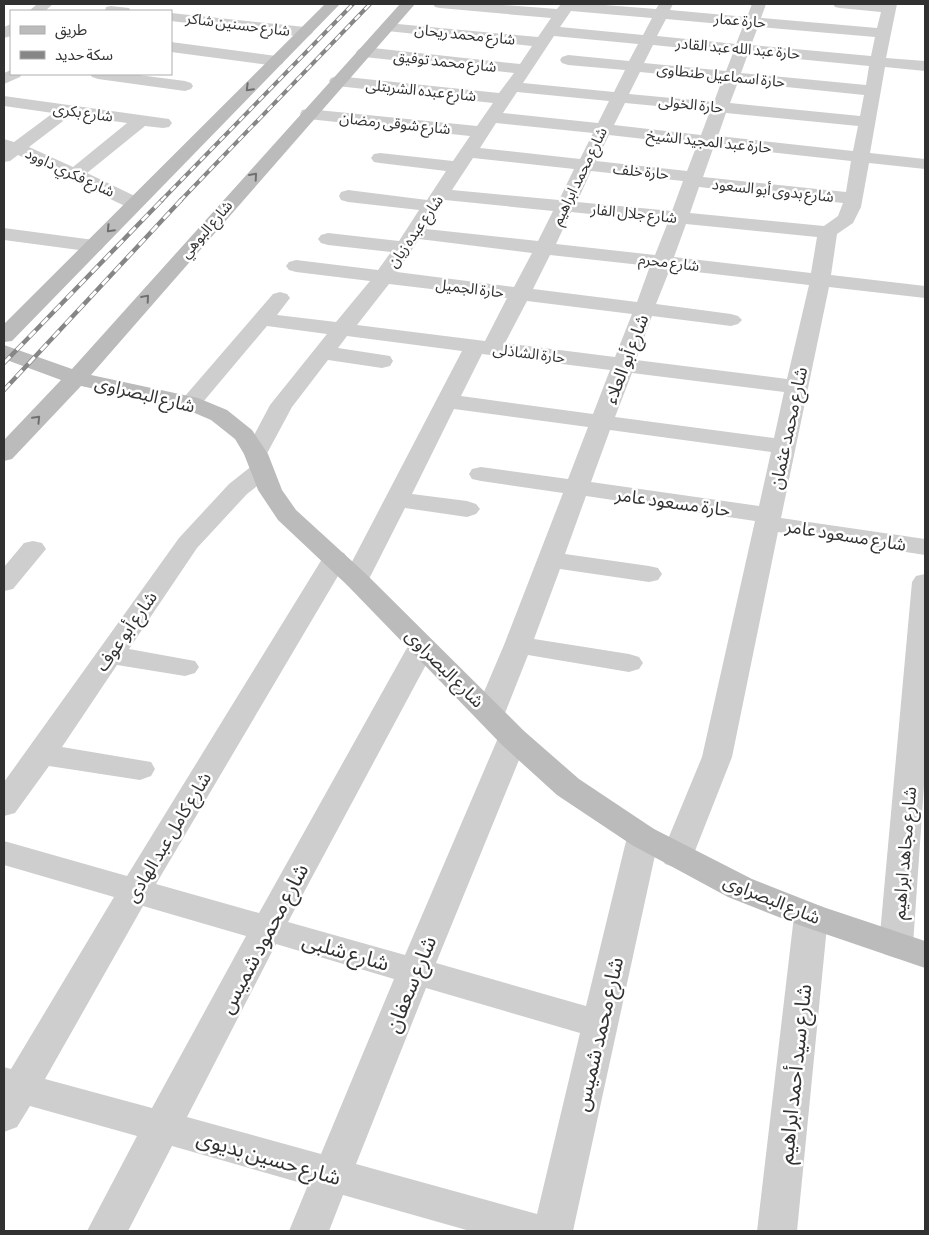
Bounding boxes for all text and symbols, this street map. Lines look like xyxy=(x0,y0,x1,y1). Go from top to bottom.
street label: شارع حسنين شاكر xyxy=(183,9,291,43)
street label: حارة عمار xyxy=(712,9,767,32)
legend xyxy=(10,10,172,75)
street label: شارع محمد ريحان xyxy=(413,20,516,52)
text: طريق xyxy=(55,21,87,40)
street label: حارة عبد الله عبد القادر xyxy=(674,34,801,63)
text: سكة حديد xyxy=(55,46,113,63)
street label: شارع محمد توفيق xyxy=(392,47,498,79)
street label: حارة اسماعيل طنطاوى xyxy=(656,60,786,91)
street label: شارع عبده الشربتلى xyxy=(365,76,477,108)
one-way arrow xyxy=(246,82,255,91)
street label: حارة الخولى xyxy=(658,92,725,117)
street label: شارع بكرى xyxy=(51,99,114,129)
street label: شارع شوقى رمضان xyxy=(338,109,452,141)
street label: شارع محمد ابراهيم xyxy=(548,124,614,229)
street label: حارة عبد المجيد الشيخ xyxy=(645,126,773,160)
street label: شارع فكري داوود xyxy=(21,144,117,204)
street label: حارة خلف xyxy=(612,160,670,183)
one-way arrow xyxy=(248,172,257,181)
street label: شارع بدوى أبو السعود xyxy=(711,175,835,209)
street label: شارع عبده زيان xyxy=(384,191,450,273)
street label: شارع البوهي xyxy=(176,197,239,264)
street label: شارع جلال الفار xyxy=(589,200,678,230)
one-way arrow xyxy=(107,223,116,232)
street label: شارع محرم xyxy=(637,250,701,278)
street label: حارة الجميل xyxy=(435,275,505,302)
one-way arrow xyxy=(140,295,149,304)
street label: شارع أبو العلاء xyxy=(599,311,656,408)
street label: حارة الشاذلى xyxy=(492,340,566,367)
street label: شارع محمد عثمان xyxy=(765,365,815,492)
street label: شارع البصراوى xyxy=(92,371,197,420)
one-way arrow xyxy=(31,415,40,424)
street label: حارة مسعود عامر xyxy=(613,483,732,521)
street label: شارع مسعود عامر xyxy=(782,515,908,559)
street label: شارع أبو عوف xyxy=(91,587,164,677)
street label: شارع البصراوى xyxy=(399,624,489,714)
street label: شارع كامل عبد الهادى xyxy=(121,768,219,908)
street label: شارع مجاهد ابراهيم xyxy=(888,786,924,921)
street label: شارع محمود شميس xyxy=(213,859,316,1019)
street label: شارع البصراوى xyxy=(719,870,823,932)
street label: شارع شلبى xyxy=(299,927,392,979)
street label: شارع سعفان xyxy=(380,932,444,1037)
street label: شارع محمد شميس xyxy=(569,955,631,1114)
street label: شارع سيد أحمد ابراهيم xyxy=(773,983,819,1166)
street label: شارع حسين بديوى xyxy=(193,1125,344,1193)

